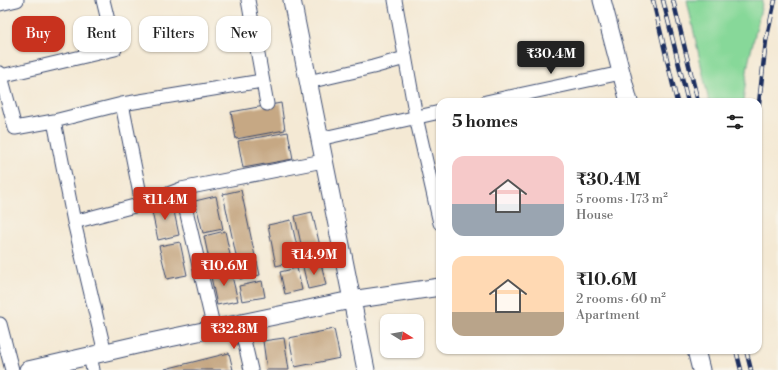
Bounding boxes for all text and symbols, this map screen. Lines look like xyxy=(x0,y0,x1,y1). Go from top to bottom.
chip: Buy xyxy=(12,16,65,52)
chip: Rent xyxy=(73,16,131,52)
chip: Filters xyxy=(139,16,208,52)
chip: New xyxy=(216,16,271,52)
pin: ₹30.4M xyxy=(518,41,584,75)
text: ₹30.4M xyxy=(526,46,576,62)
text: 5 homes xyxy=(452,111,518,133)
icon: filters xyxy=(724,111,746,133)
text: ₹30.4M xyxy=(576,169,641,191)
icon: home xyxy=(484,172,532,220)
pin: ₹11.4M xyxy=(132,187,198,221)
text: 5 rooms · 173 m² xyxy=(576,191,668,207)
text: ₹11.4M xyxy=(142,192,188,208)
text: House xyxy=(576,207,613,223)
pin: ₹14.9M xyxy=(281,242,347,276)
text: ₹14.9M xyxy=(291,247,337,263)
pin: ₹10.6M xyxy=(191,253,257,287)
text: ₹10.6M xyxy=(201,258,247,274)
text: ₹10.6M xyxy=(576,269,637,291)
icon: home xyxy=(484,272,532,320)
text: 2 rooms · 60 m² xyxy=(576,291,666,307)
text: Apartment xyxy=(576,307,640,323)
north arrow xyxy=(380,314,424,358)
map controls xyxy=(380,314,424,358)
pin: ₹32.8M xyxy=(201,316,267,350)
text: ₹32.8M xyxy=(210,321,258,337)

